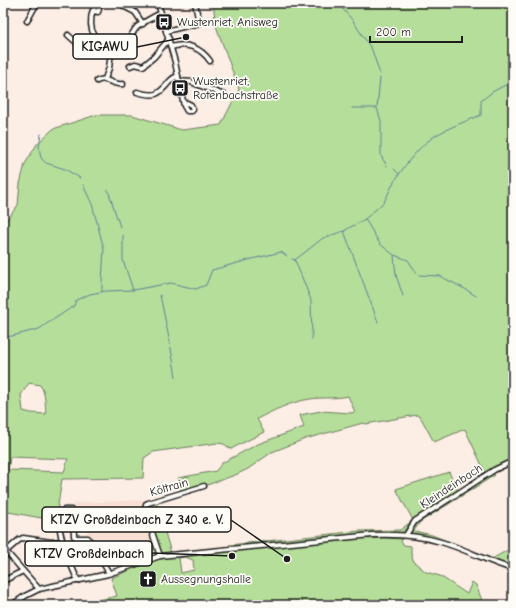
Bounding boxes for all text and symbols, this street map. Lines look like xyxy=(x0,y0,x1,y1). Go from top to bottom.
bus stop icon: Wustenriet, Anisweg xyxy=(154,12,174,32)
place label: Wustenriet, Anisweg xyxy=(177,15,278,29)
scale bar xyxy=(370,18,462,44)
text: 200 m xyxy=(376,25,411,39)
callout: KIGAWU xyxy=(73,34,137,59)
text: KIGAWU xyxy=(81,39,129,54)
place label: Wustenriet, Rotenbachstraße xyxy=(193,74,278,102)
bus stop icon: Wustenriet, Rotenbachstraße xyxy=(170,78,190,98)
street label: Kleindeinbach xyxy=(417,461,485,511)
street label: Költrain xyxy=(148,475,190,499)
callout: KTZV Großdeinbach Z 340 e. V. xyxy=(42,507,231,532)
text: KTZV Großdeinbach Z 340 e. V. xyxy=(50,512,224,527)
callout: KTZV Großdeinbach xyxy=(25,541,152,566)
text: KTZV Großdeinbach xyxy=(34,546,144,561)
church icon: Aussegnungshalle xyxy=(138,569,158,589)
place label: Aussegnungshalle xyxy=(161,572,251,586)

